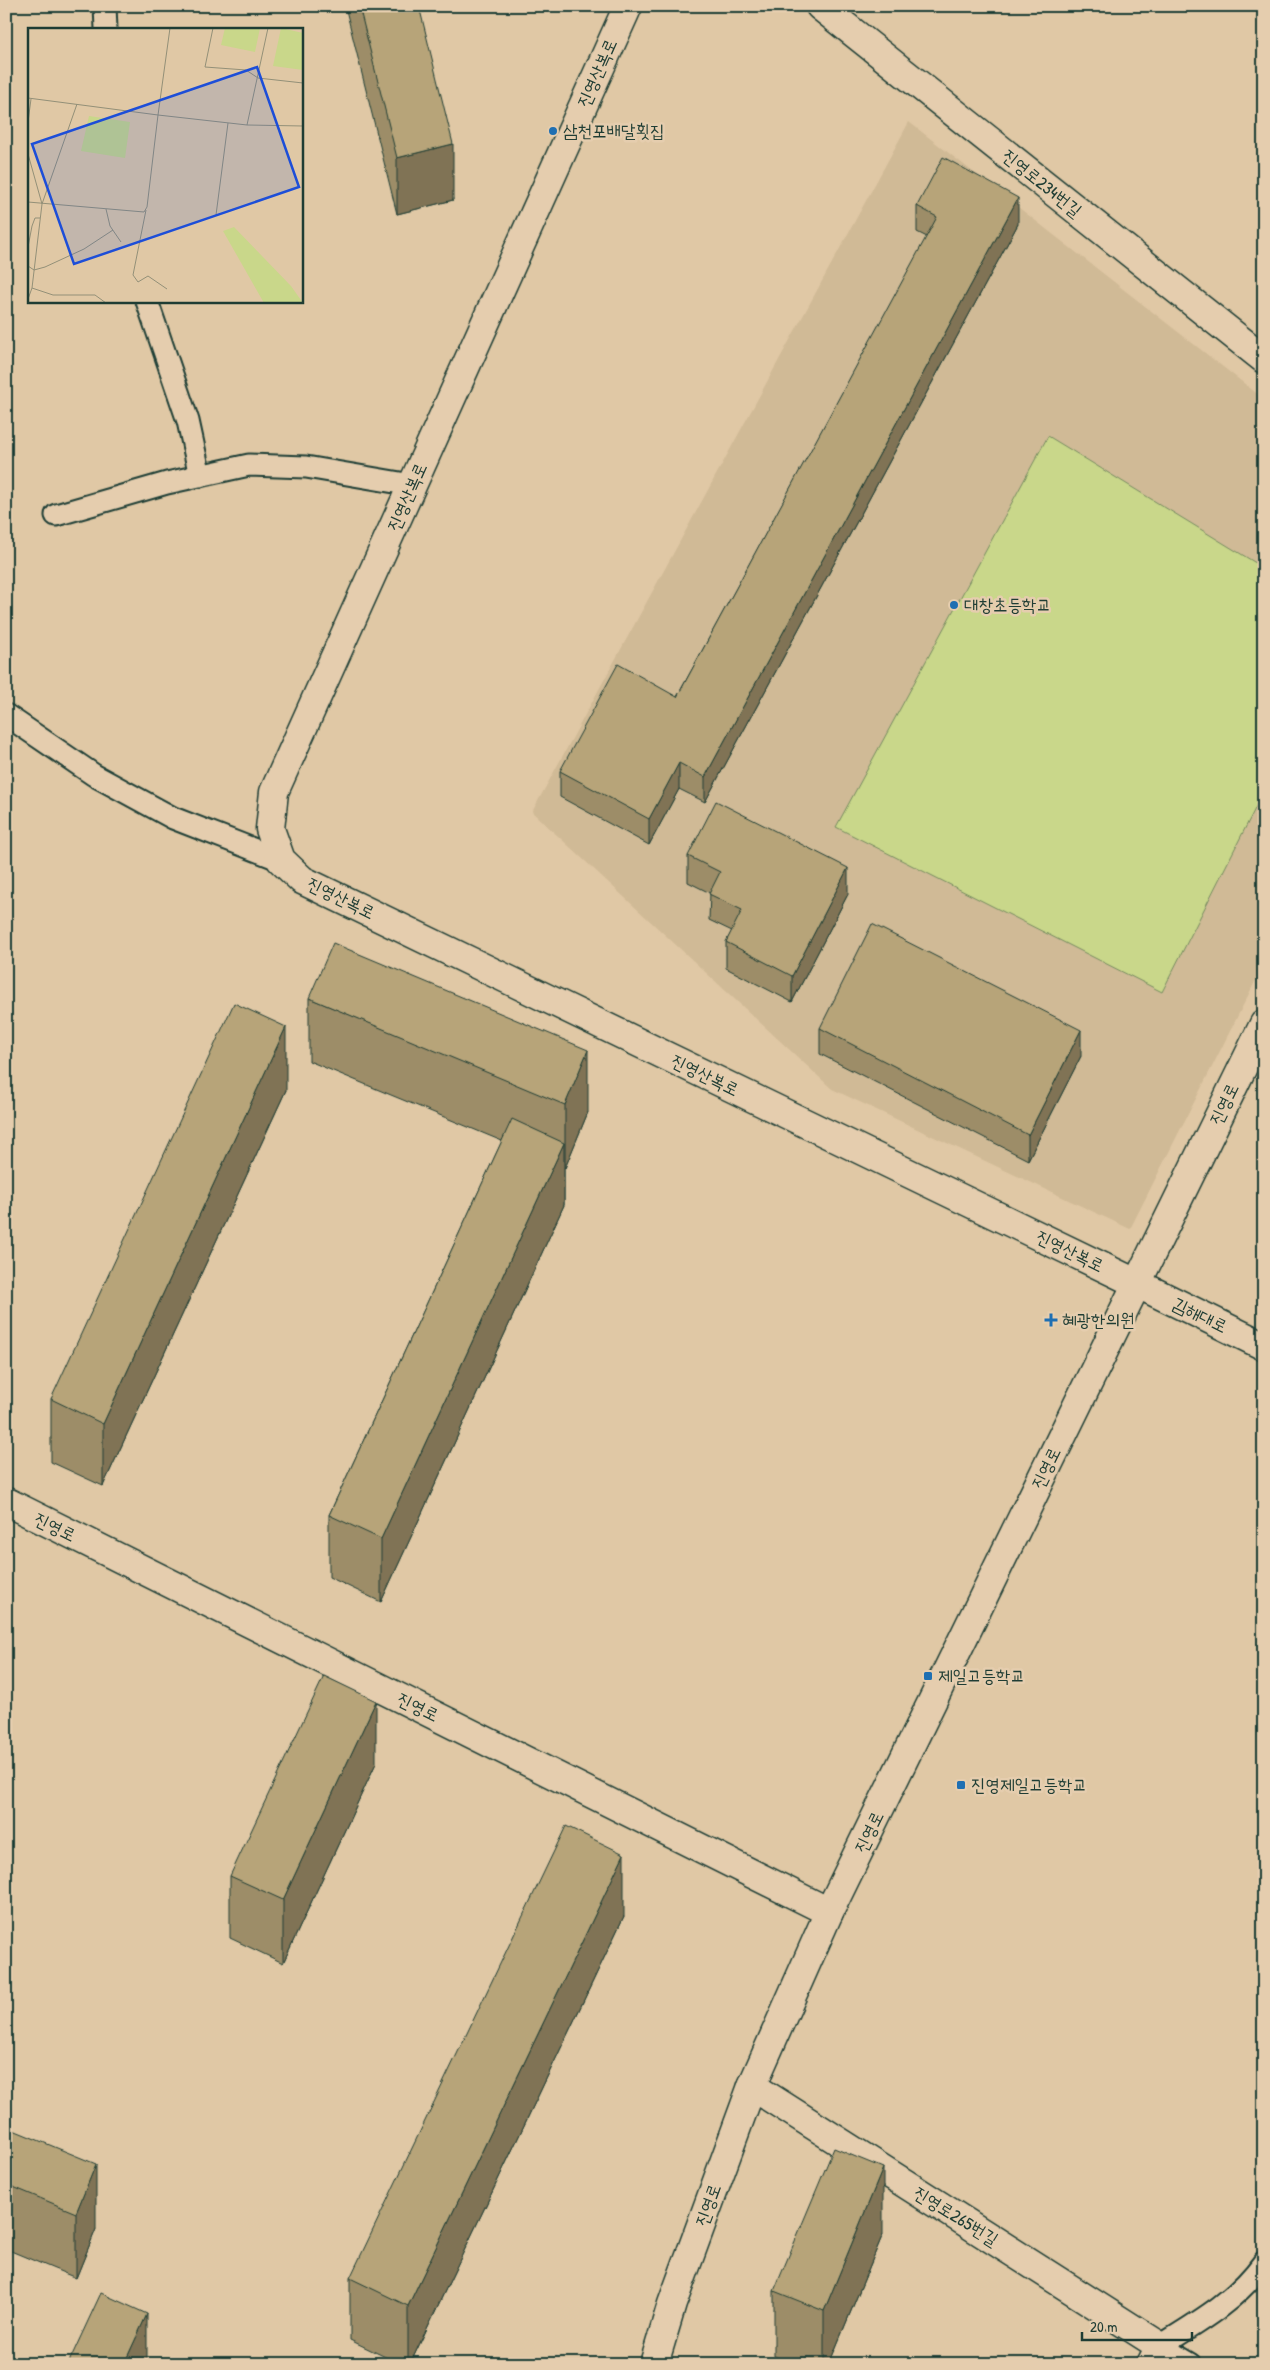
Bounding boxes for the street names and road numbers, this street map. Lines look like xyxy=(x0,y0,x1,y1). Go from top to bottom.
street label: 진영산복로 xyxy=(570,35,623,111)
street label: 진영로234번길 xyxy=(997,143,1088,223)
street label: 진영산복로 xyxy=(380,459,433,535)
street label: 진영산복로 xyxy=(303,870,379,925)
street label: 진영산복로 xyxy=(667,1047,743,1102)
street label: 진영로 xyxy=(1203,1079,1244,1129)
street label: 진영산복로 xyxy=(1032,1223,1108,1278)
street label: 김해대로 xyxy=(1169,1291,1232,1338)
street label: 진영로 xyxy=(1025,1443,1066,1493)
street label: 진영로 xyxy=(30,1506,80,1547)
street label: 진영로 xyxy=(393,1686,443,1727)
street label: 진영로 xyxy=(848,1807,889,1857)
street label: 진영로 xyxy=(688,2180,727,2230)
street label: 진영로265번길 xyxy=(909,2180,1004,2252)

